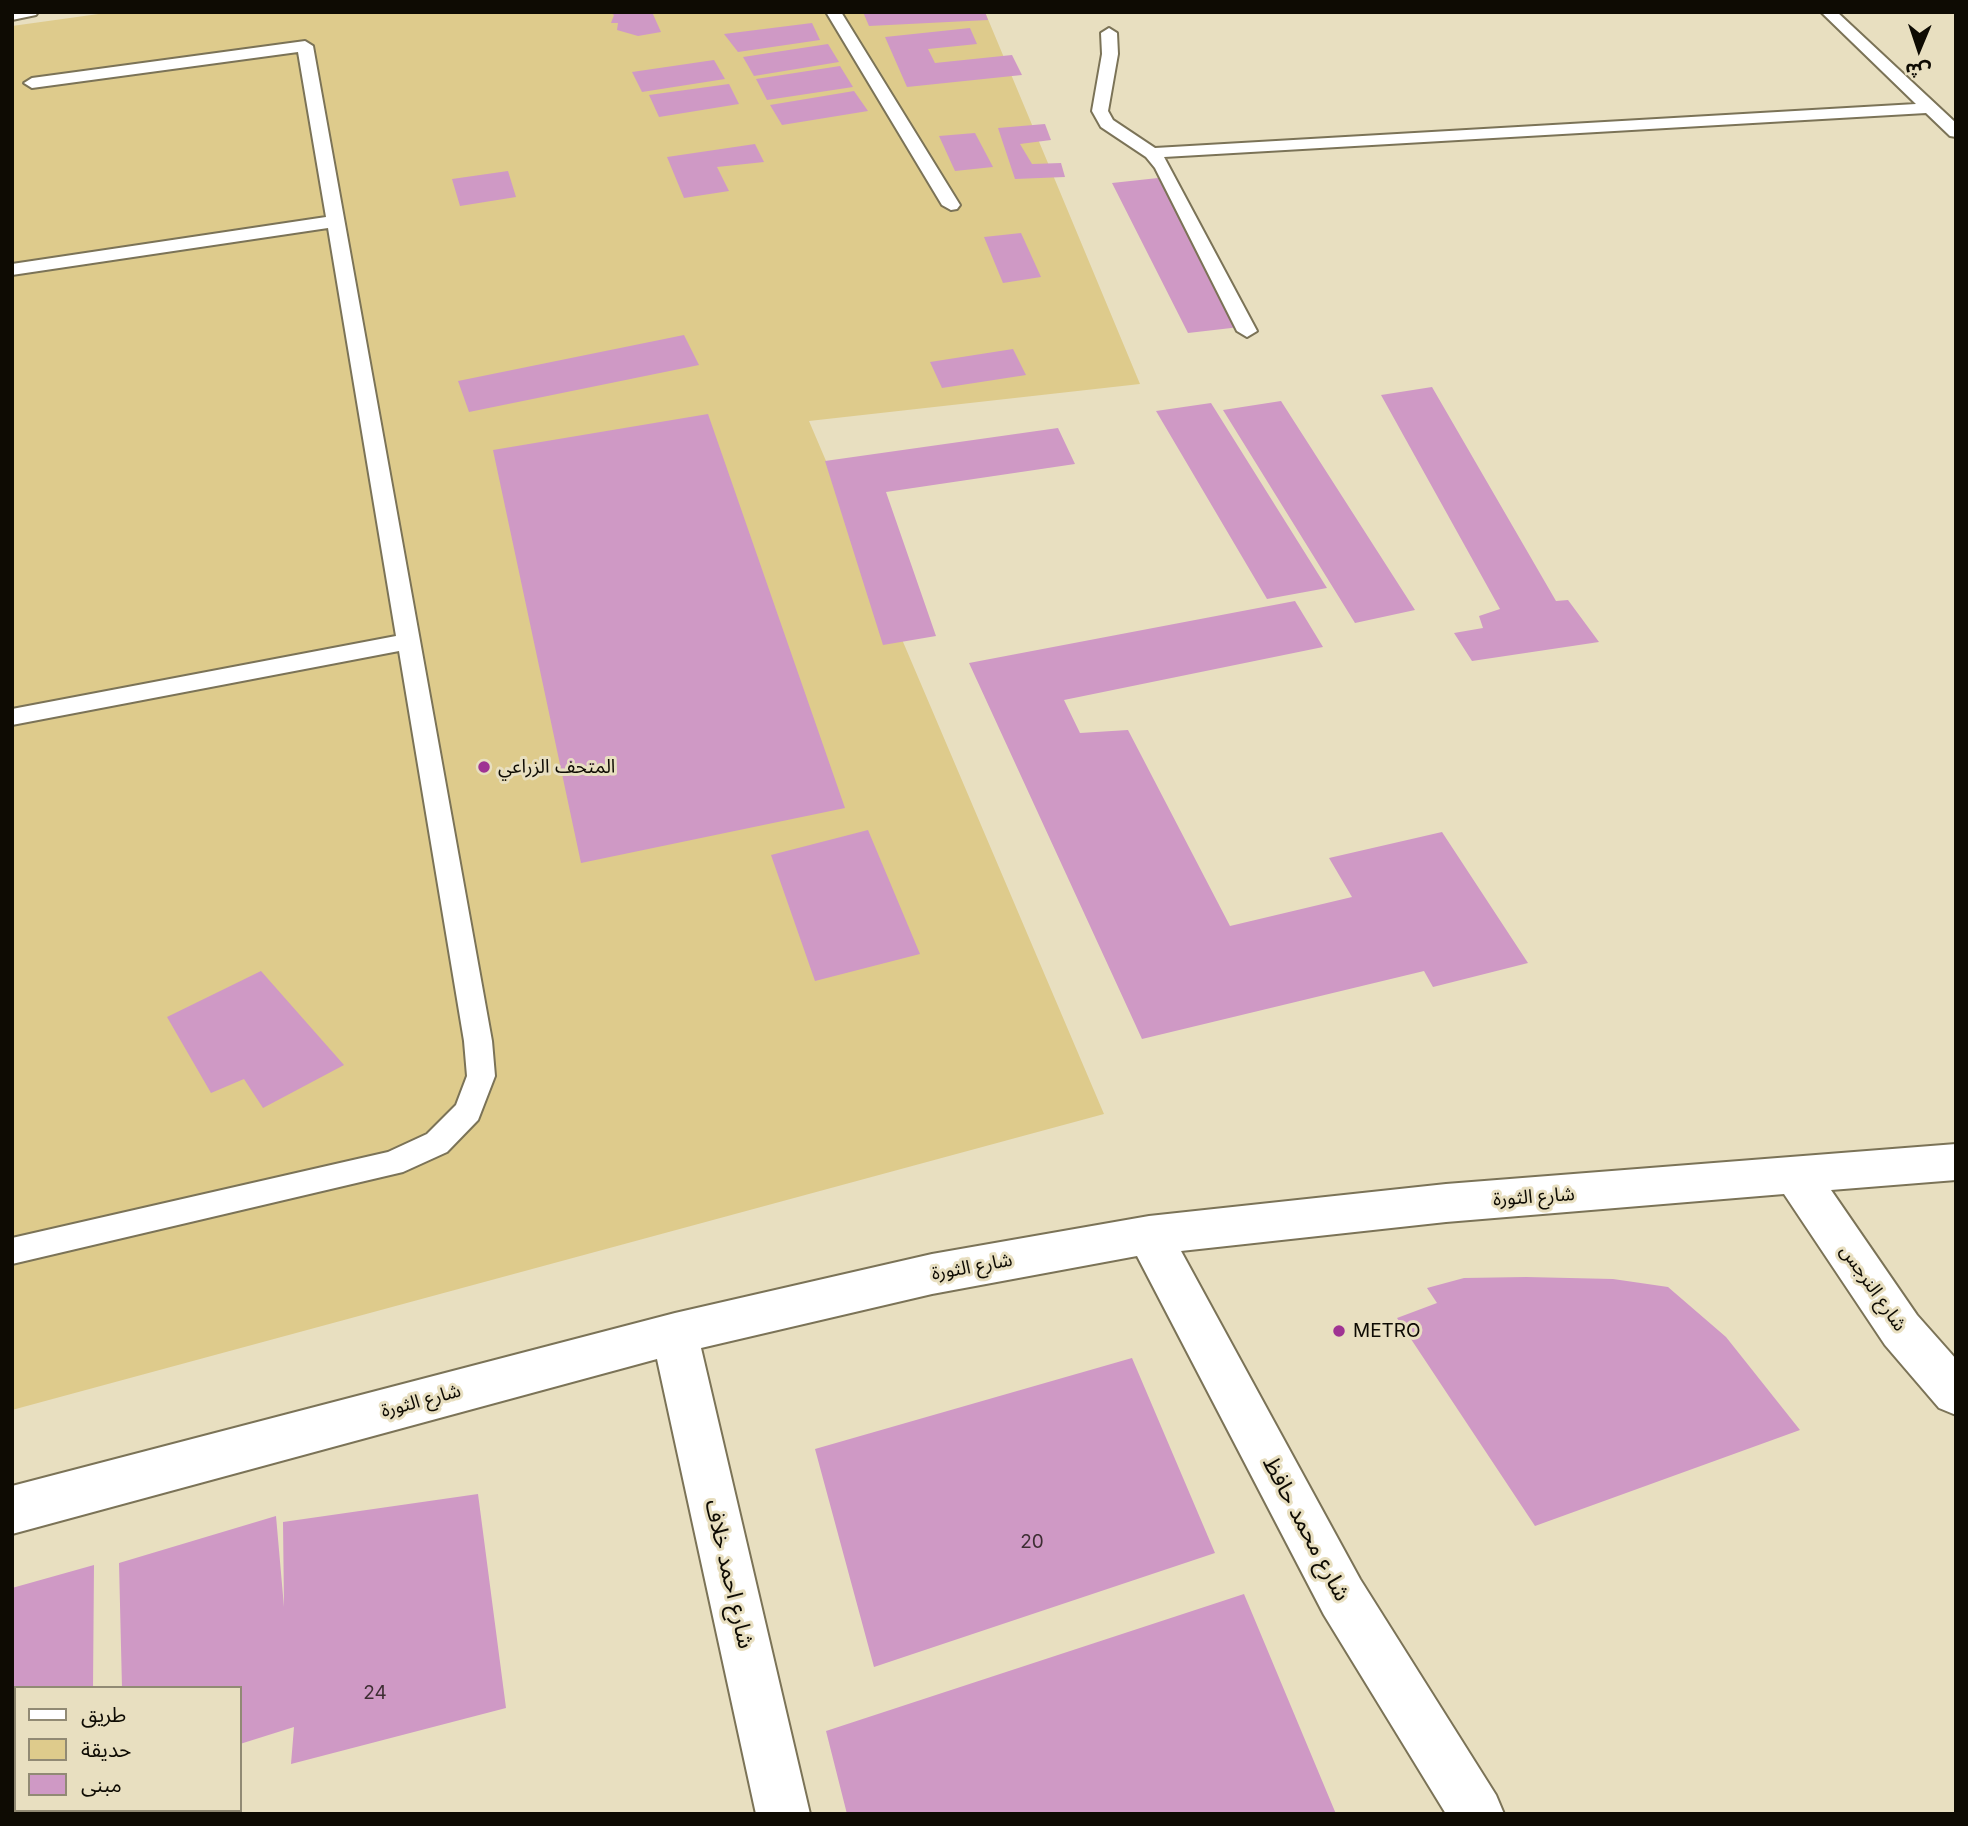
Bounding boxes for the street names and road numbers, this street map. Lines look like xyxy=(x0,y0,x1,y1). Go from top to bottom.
street label: شارع الثورة xyxy=(1492,1183,1576,1211)
street label: شارع النرجس xyxy=(1835,1240,1911,1336)
street label: شارع الثورة xyxy=(930,1249,1014,1285)
street label: شارع الثورة xyxy=(379,1379,463,1423)
street label: شارع محمد حافظ xyxy=(1256,1452,1356,1606)
street label: شارع احمد خلاف xyxy=(698,1497,760,1651)

